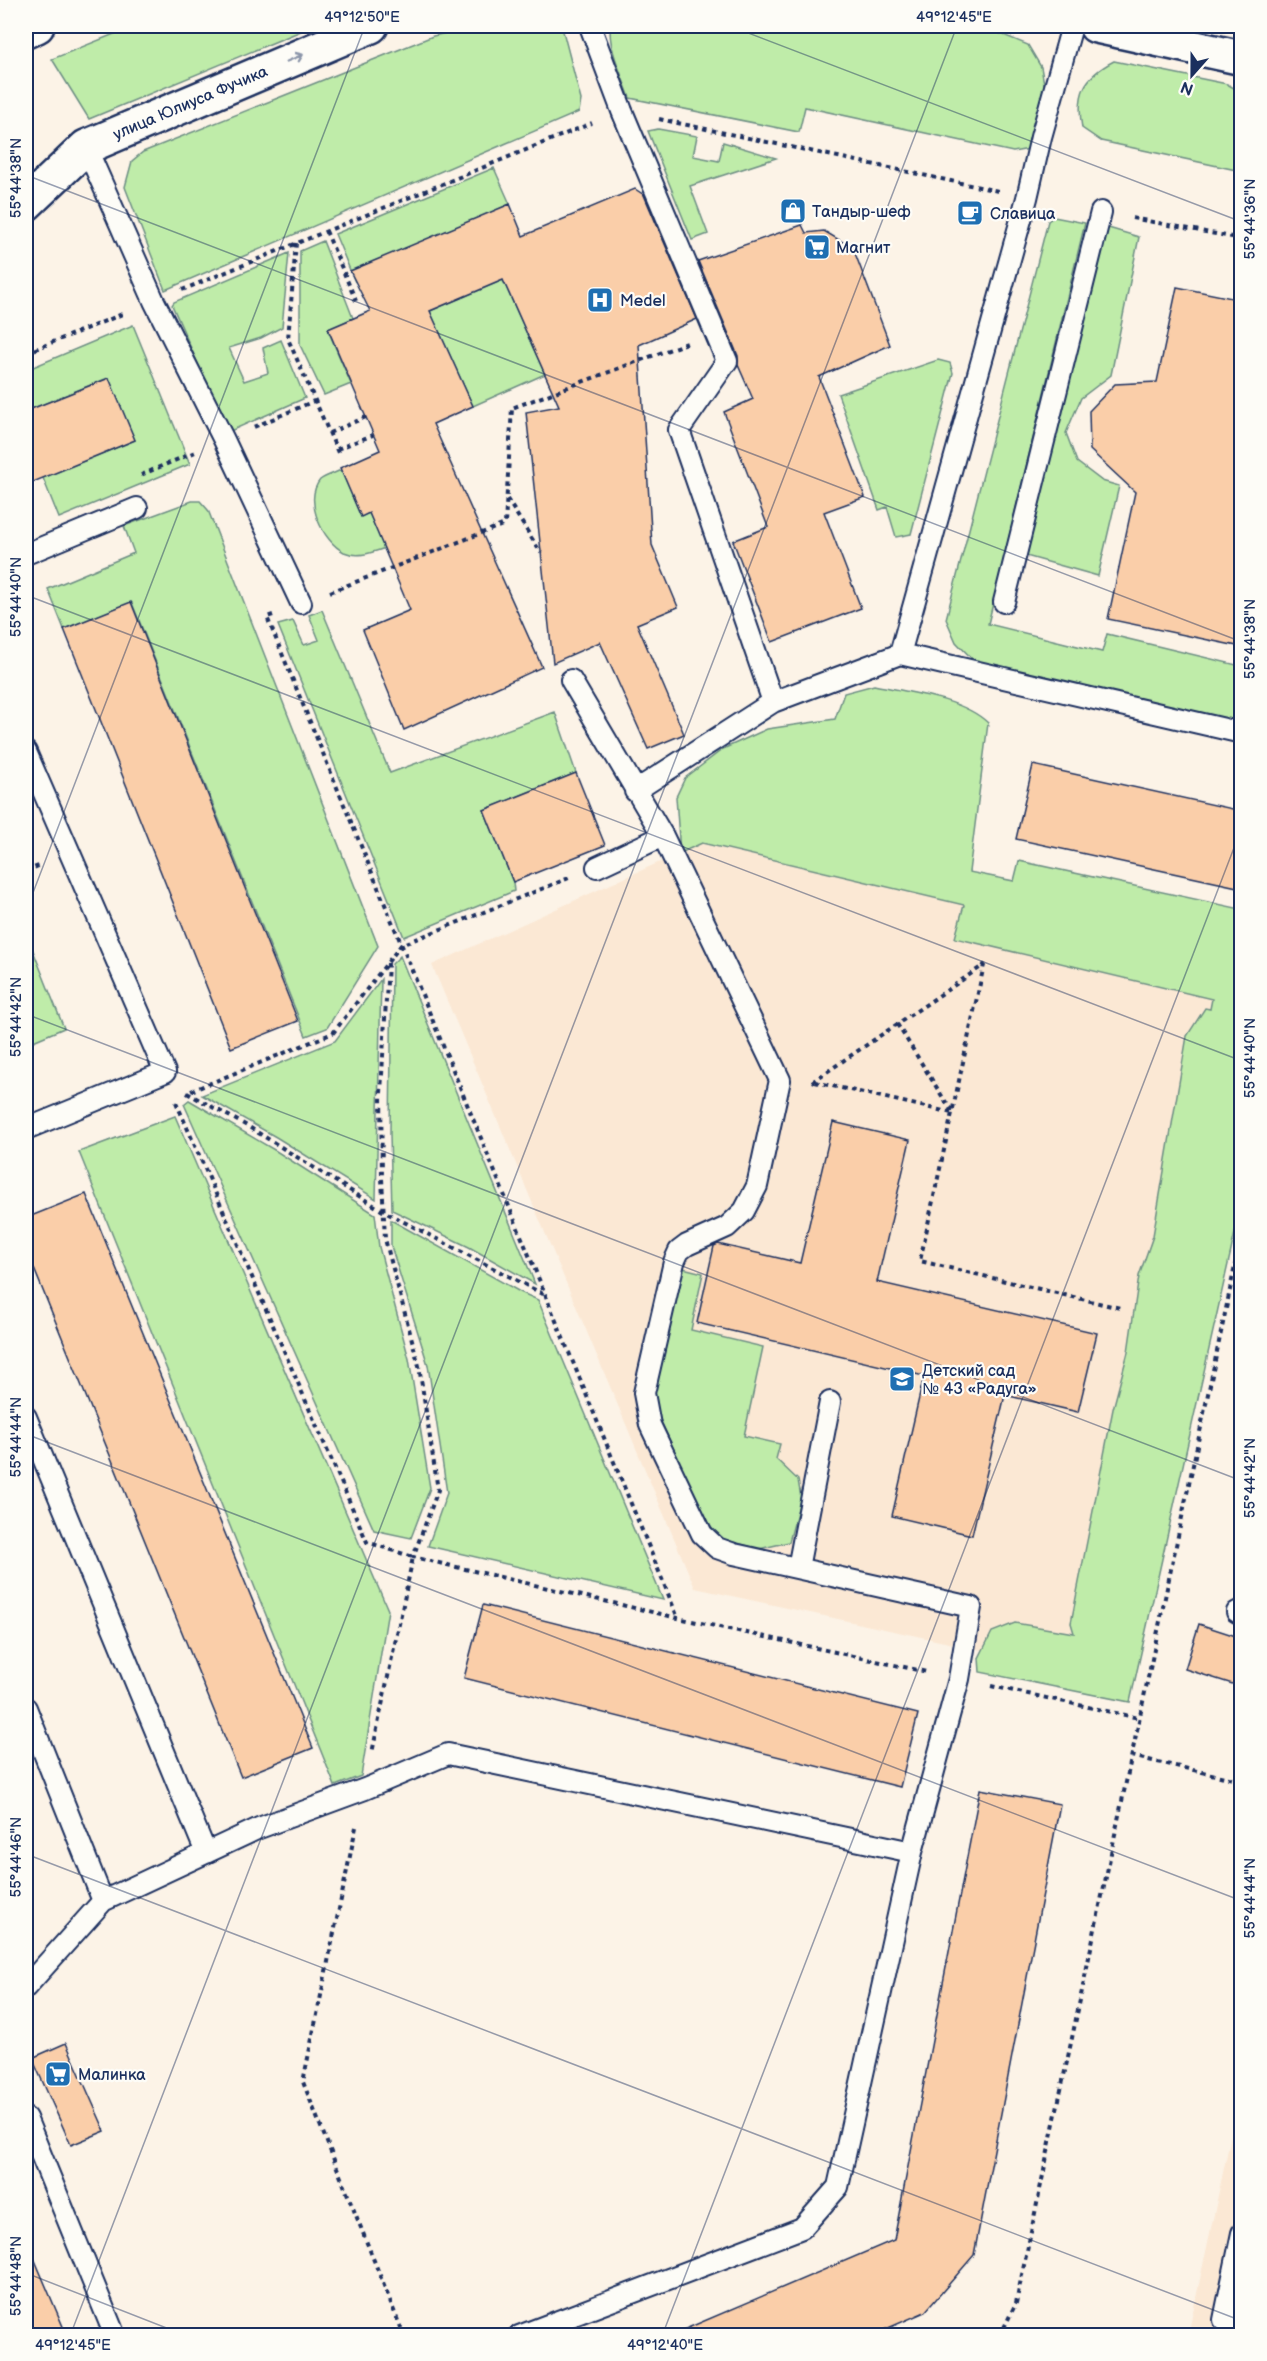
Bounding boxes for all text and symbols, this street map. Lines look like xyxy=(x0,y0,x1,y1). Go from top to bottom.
text: 49°12'50"E xyxy=(324,8,400,27)
text: 49°12'45"E xyxy=(916,8,992,27)
north arrow xyxy=(1162,45,1222,105)
one-way arrow xyxy=(285,52,303,63)
street label: улица Юлиуса Фучика xyxy=(110,62,271,145)
text: N xyxy=(1178,77,1196,99)
text: 55°44'38"N xyxy=(7,138,26,218)
text: 55°44'36"N xyxy=(1241,179,1260,259)
shop icon: Тандыр-шеф xyxy=(778,196,808,226)
cafe icon: Славица xyxy=(955,198,985,228)
place label: Тандыр-шеф xyxy=(812,203,911,222)
place label: Славица xyxy=(990,205,1056,224)
supermarket icon: Магнит xyxy=(802,232,832,262)
place label: Магнит xyxy=(836,239,891,258)
hospital icon: Medel xyxy=(585,285,615,315)
place label: Medel xyxy=(620,292,666,311)
text: 55°44'40"N xyxy=(7,557,26,637)
text: 55°44'38"N xyxy=(1241,599,1260,679)
text: 55°44'42"N xyxy=(7,977,26,1057)
text: 55°44'40"N xyxy=(1241,1018,1260,1098)
place label: Детский сад № 43 «Радуга» xyxy=(922,1362,1037,1399)
school or university icon: Детский сад № 43 «Радуга» xyxy=(887,1364,917,1394)
text: 55°44'44"N xyxy=(7,1397,26,1477)
text: 55°44'42"N xyxy=(1241,1438,1260,1518)
text: 55°44'46"N xyxy=(7,1817,26,1897)
text: 55°44'44"N xyxy=(1241,1858,1260,1938)
supermarket icon: Малинка xyxy=(43,2059,73,2089)
place label: Малинка xyxy=(78,2066,146,2085)
text: 55°44'48"N xyxy=(7,2236,26,2316)
text: 49°12'45"E xyxy=(35,2336,111,2355)
text: 49°12'40"E xyxy=(627,2336,703,2355)

